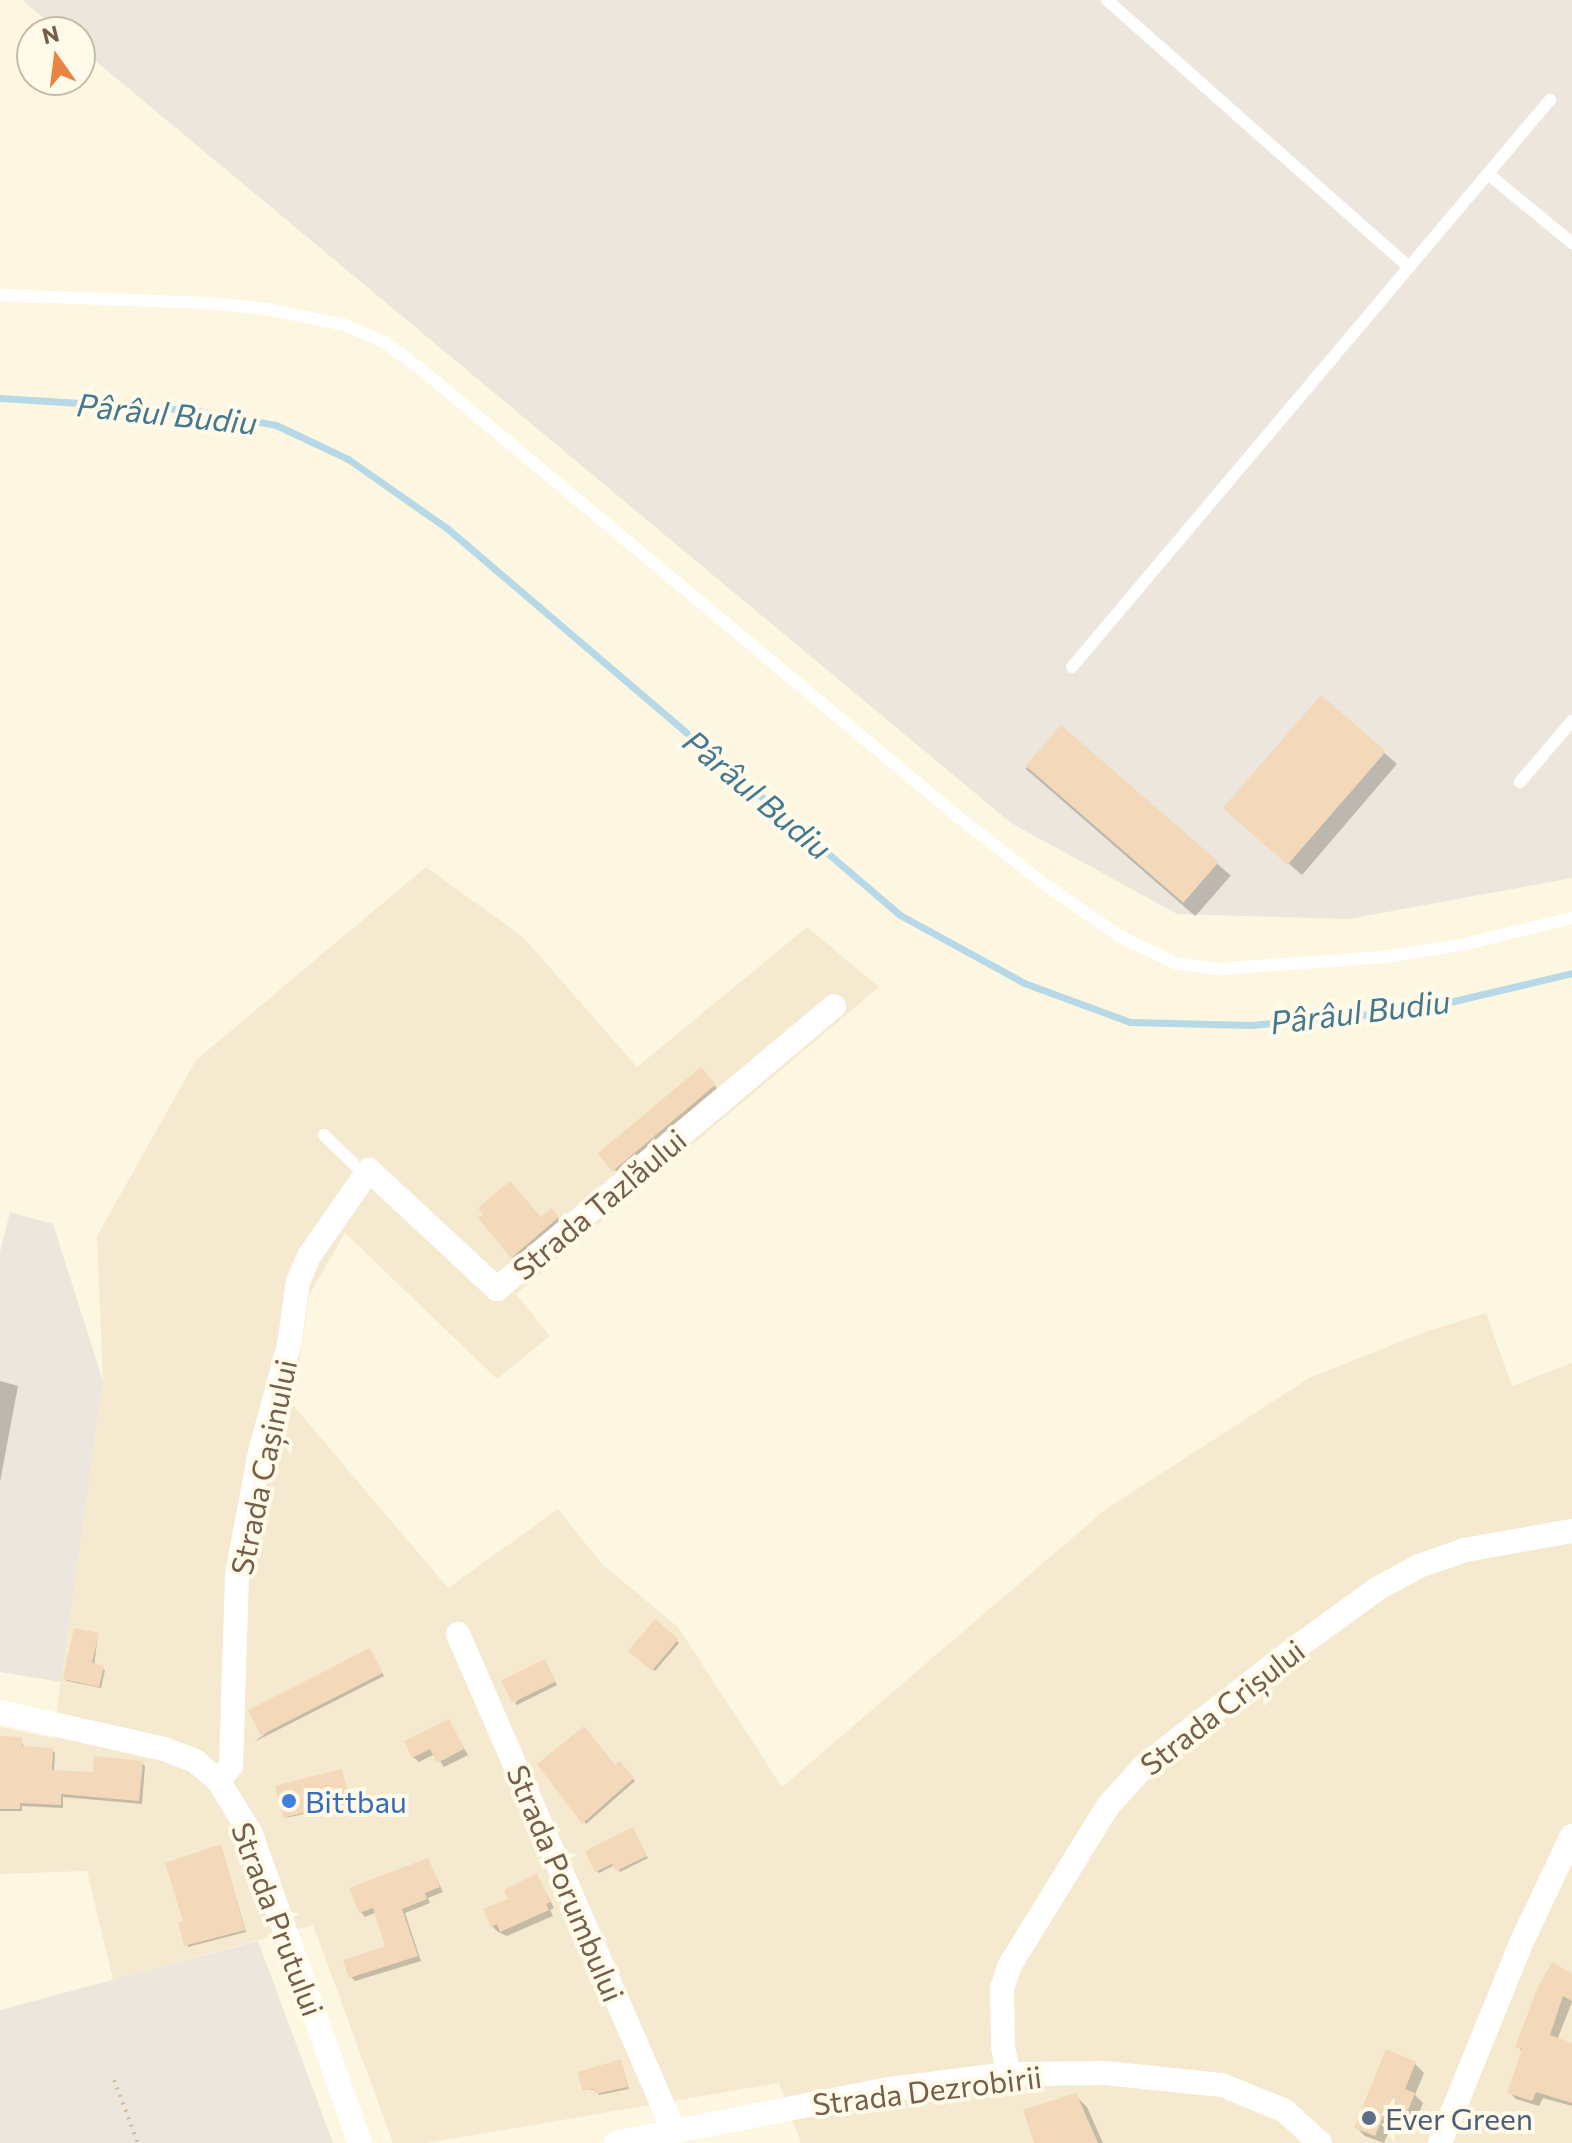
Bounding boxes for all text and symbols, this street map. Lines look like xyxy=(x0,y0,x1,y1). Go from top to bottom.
north arrow xyxy=(16,16,96,96)
text: N xyxy=(39,19,62,49)
water label: Pârâul Budiu xyxy=(75,384,259,442)
water label: Pârâul Budiu xyxy=(676,721,840,867)
water label: Pârâul Budiu xyxy=(1268,981,1452,1041)
street label: Strada Tazlăului xyxy=(505,1121,693,1287)
street label: Strada Cașinului xyxy=(223,1356,303,1578)
street label: Strada Crișului xyxy=(1133,1632,1311,1782)
street label: Strada Porumbului xyxy=(500,1759,632,2007)
place label: Bittbau xyxy=(305,1783,407,1819)
marker: Bittbau xyxy=(280,1792,298,1810)
street label: Strada Prutului xyxy=(225,1817,331,2021)
street label: Strada Dezrobirii xyxy=(810,2058,1044,2122)
place label: Ever Green xyxy=(1385,2100,1533,2136)
marker: Ever Green xyxy=(1360,2109,1378,2127)

